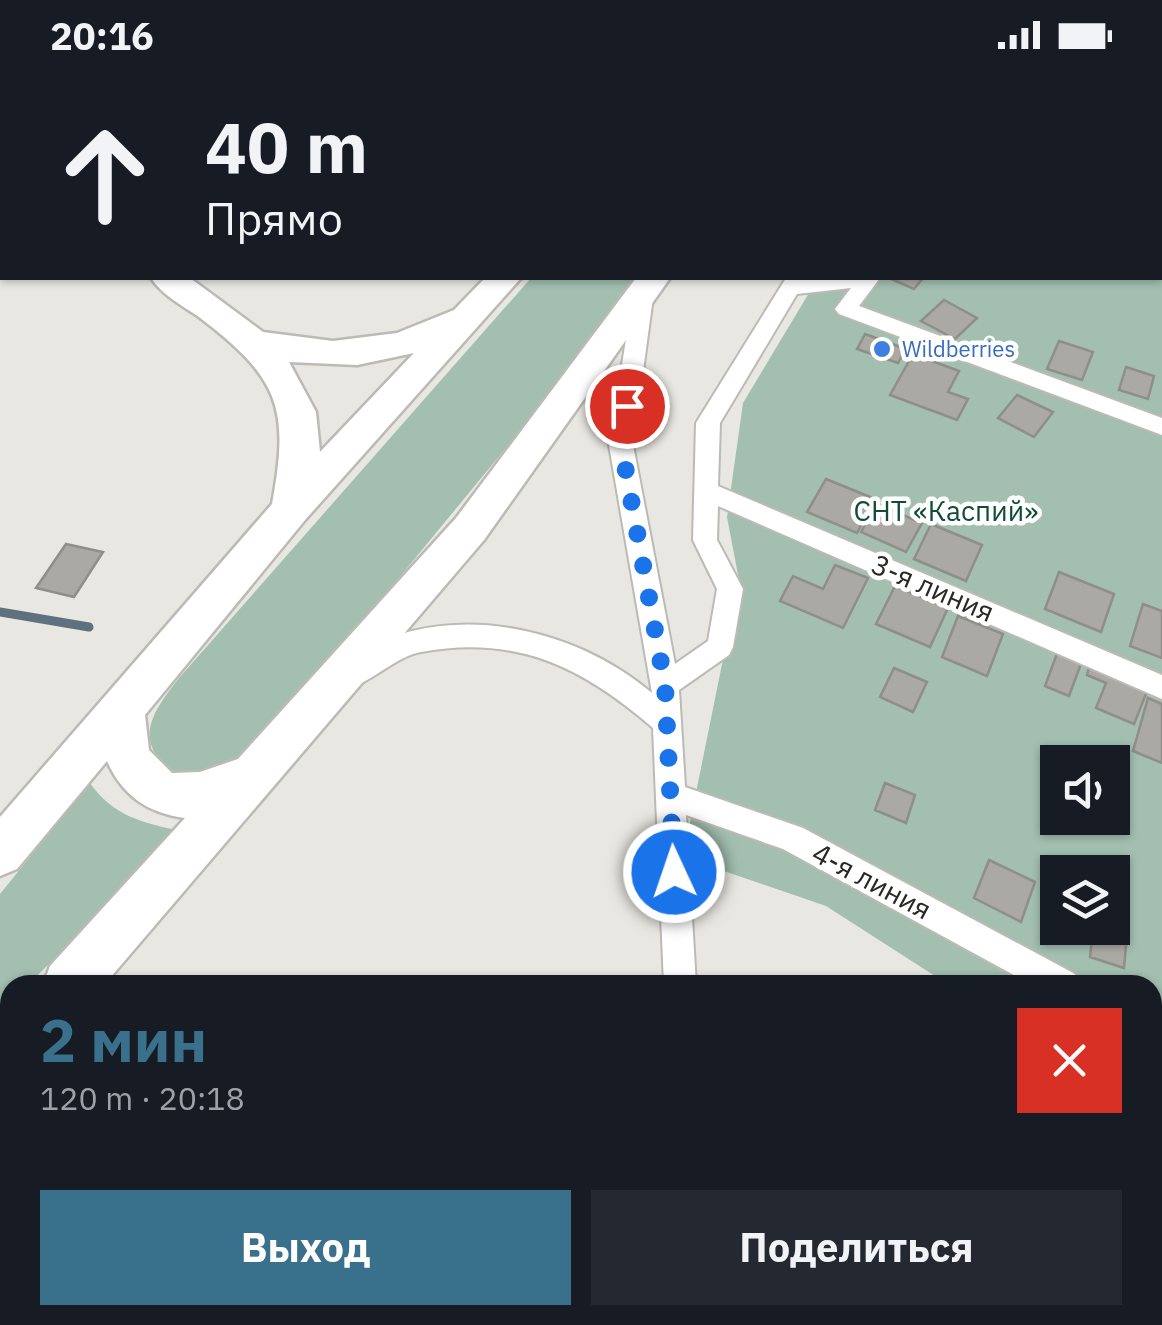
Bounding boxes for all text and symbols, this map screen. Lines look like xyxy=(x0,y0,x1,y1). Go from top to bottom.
text: 20:16 xyxy=(50,11,154,60)
text: 40 m xyxy=(205,101,368,192)
icon: ahead xyxy=(40,110,170,240)
text: Прямо xyxy=(205,189,343,247)
place label: Wildberries xyxy=(902,334,1015,363)
marker: Wildberries xyxy=(871,338,893,360)
pin xyxy=(585,364,670,449)
icon: arrive xyxy=(600,379,655,434)
park label: СНТ «Каспий» xyxy=(854,492,1038,529)
street label: 3-я линия xyxy=(866,545,1000,630)
map controls xyxy=(1040,745,1130,945)
button: sound xyxy=(1040,745,1130,835)
position arrow xyxy=(622,820,726,924)
street label: 4-я линия xyxy=(806,834,938,927)
button: layers xyxy=(1040,855,1130,945)
text: 2 мин xyxy=(40,1000,207,1079)
button: close xyxy=(1017,1008,1122,1113)
text: 120 m · 20:18 xyxy=(40,1077,245,1119)
button: Выход xyxy=(40,1190,571,1305)
button: Поделиться xyxy=(591,1190,1122,1305)

